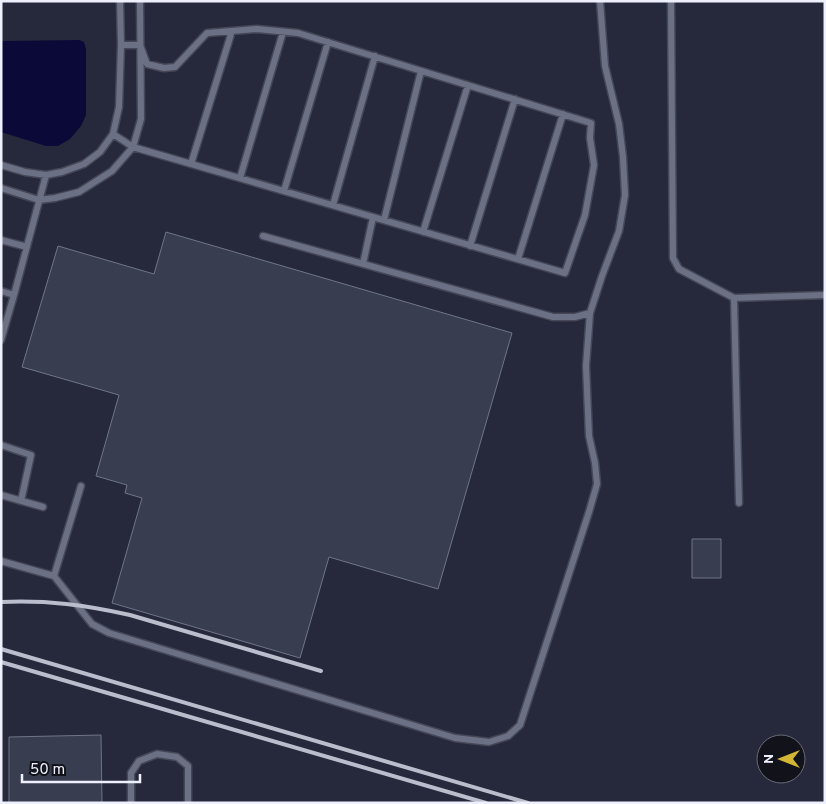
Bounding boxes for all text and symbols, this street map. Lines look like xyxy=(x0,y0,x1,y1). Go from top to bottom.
north arrow xyxy=(756,734,806,784)
scale bar xyxy=(22,752,140,784)
text: N xyxy=(761,754,778,764)
text: 50 m xyxy=(30,761,65,780)

